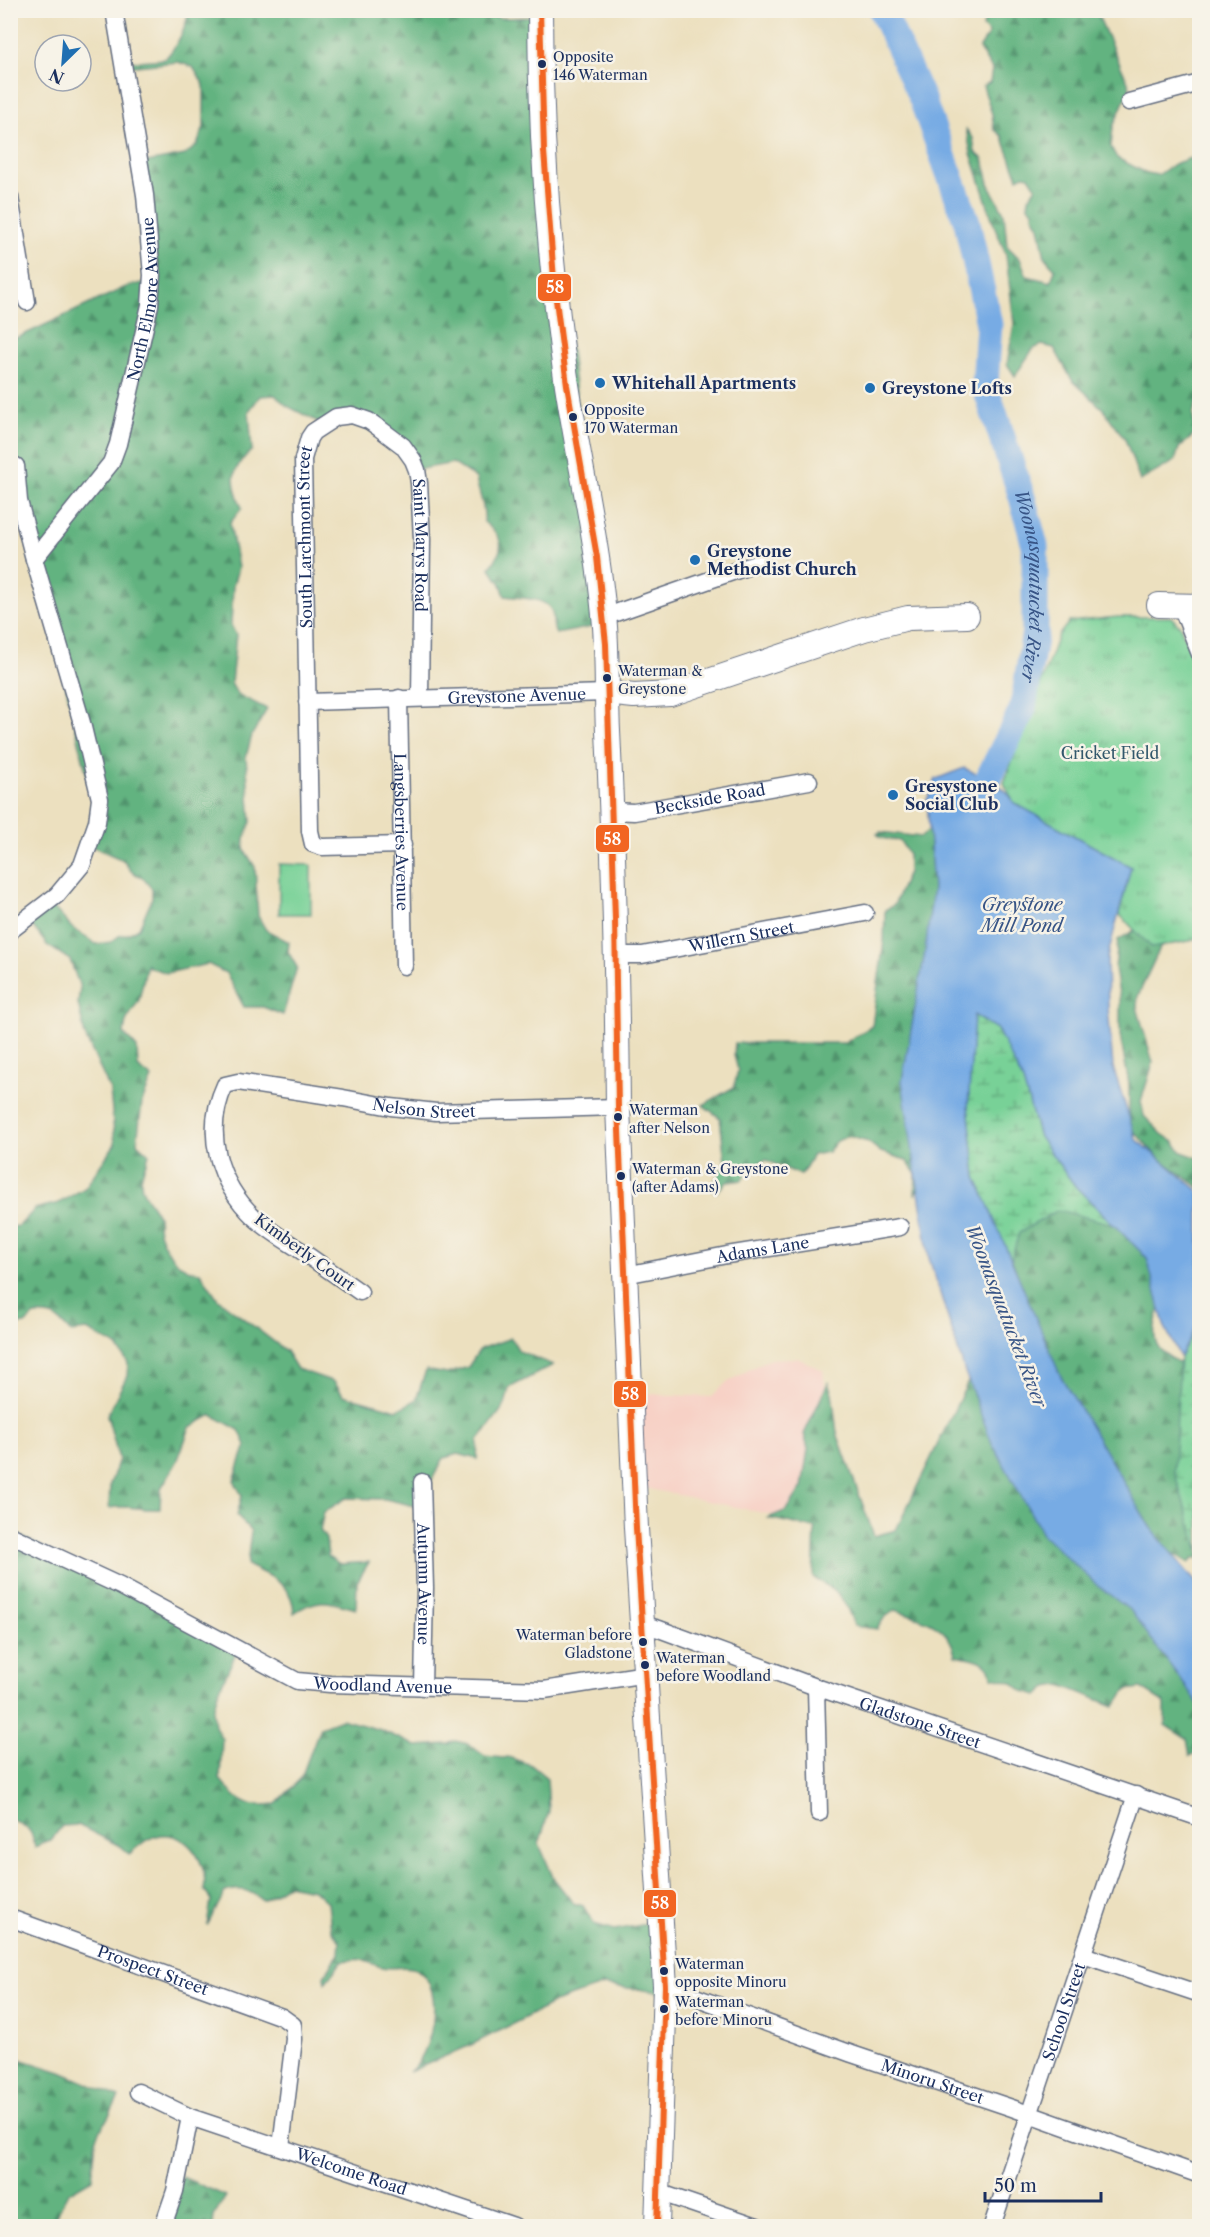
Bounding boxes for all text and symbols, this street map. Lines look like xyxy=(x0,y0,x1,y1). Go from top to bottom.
north arrow xyxy=(33,33,93,93)
place label: Opposite 146 Waterman xyxy=(553,48,648,84)
marker: Opposite 146 Waterman xyxy=(536,58,548,70)
text: N xyxy=(46,65,67,89)
street label: North Elmore Avenue xyxy=(123,216,162,383)
line badge: 58 xyxy=(537,273,572,302)
text: 58 xyxy=(546,277,564,297)
place label: Whitehall Apartments xyxy=(611,373,796,393)
marker: Whitehall Apartments xyxy=(593,376,607,390)
place label: Greystone Lofts xyxy=(882,378,1012,398)
marker: Greystone Lofts xyxy=(863,381,877,395)
place label: Opposite 170 Waterman xyxy=(584,401,678,437)
marker: Opposite 170 Waterman xyxy=(567,411,579,423)
street label: South Larchmont Street xyxy=(293,443,316,629)
street label: Saint Marys Road xyxy=(409,478,432,612)
water label: Woonasquatucket River xyxy=(1009,487,1046,685)
place label: Greystone Methodist Church xyxy=(707,541,857,579)
marker: Greystone Methodist Church xyxy=(688,553,702,567)
place label: Waterman & Greystone xyxy=(617,662,703,698)
marker: Waterman & Greystone xyxy=(601,672,613,684)
street label: Greystone Avenue xyxy=(447,684,586,708)
park label: Cricket Field xyxy=(1061,743,1160,763)
street label: Langsberries Avenue xyxy=(390,753,413,911)
place label: Gresystone Social Club xyxy=(905,776,998,814)
street label: Beckside Road xyxy=(653,779,767,818)
marker: Gresystone Social Club xyxy=(886,788,900,802)
line badge: 58 xyxy=(595,824,630,853)
text: 58 xyxy=(603,829,621,849)
water label: Greystone Mill Pond xyxy=(979,894,1065,937)
street label: Willern Street xyxy=(686,916,796,956)
street label: Nelson Street xyxy=(371,1094,476,1122)
place label: Waterman after Nelson xyxy=(628,1101,710,1137)
marker: Waterman after Nelson xyxy=(612,1111,624,1123)
place label: Waterman & Greystone (after Adams) xyxy=(631,1160,788,1196)
marker: Waterman & Greystone (after Adams) xyxy=(615,1170,627,1182)
street label: Kimberly Court xyxy=(251,1209,359,1295)
water label: Woonasquatucket River xyxy=(961,1221,1052,1412)
street label: Adams Lane xyxy=(713,1232,811,1267)
line badge: 58 xyxy=(613,1380,647,1408)
text: 58 xyxy=(621,1384,639,1404)
street label: Autumn Avenue xyxy=(413,1521,435,1645)
place label: Waterman before Gladstone xyxy=(515,1626,632,1662)
marker: Waterman before Gladstone xyxy=(637,1636,649,1648)
place label: Waterman before Woodland xyxy=(655,1649,772,1685)
marker: Waterman before Woodland xyxy=(639,1659,651,1671)
street label: Woodland Avenue xyxy=(311,1672,453,1697)
street label: Gladstone Street xyxy=(857,1693,984,1753)
line badge: 58 xyxy=(643,1889,677,1918)
text: 58 xyxy=(651,1893,669,1913)
street label: Prospect Street xyxy=(95,1941,211,1999)
place label: Waterman opposite Minoru xyxy=(674,1955,787,1991)
street label: School Street xyxy=(1038,1960,1089,2063)
marker: Waterman opposite Minoru xyxy=(658,1965,670,1977)
place label: Waterman before Minoru xyxy=(674,1993,773,2029)
marker: Waterman before Minoru xyxy=(658,2003,670,2015)
street label: Minoru Street xyxy=(879,2055,987,2108)
street label: Welcome Road xyxy=(292,2143,410,2199)
scale bar xyxy=(985,2165,1100,2203)
text: 50 m xyxy=(994,2175,1037,2197)

